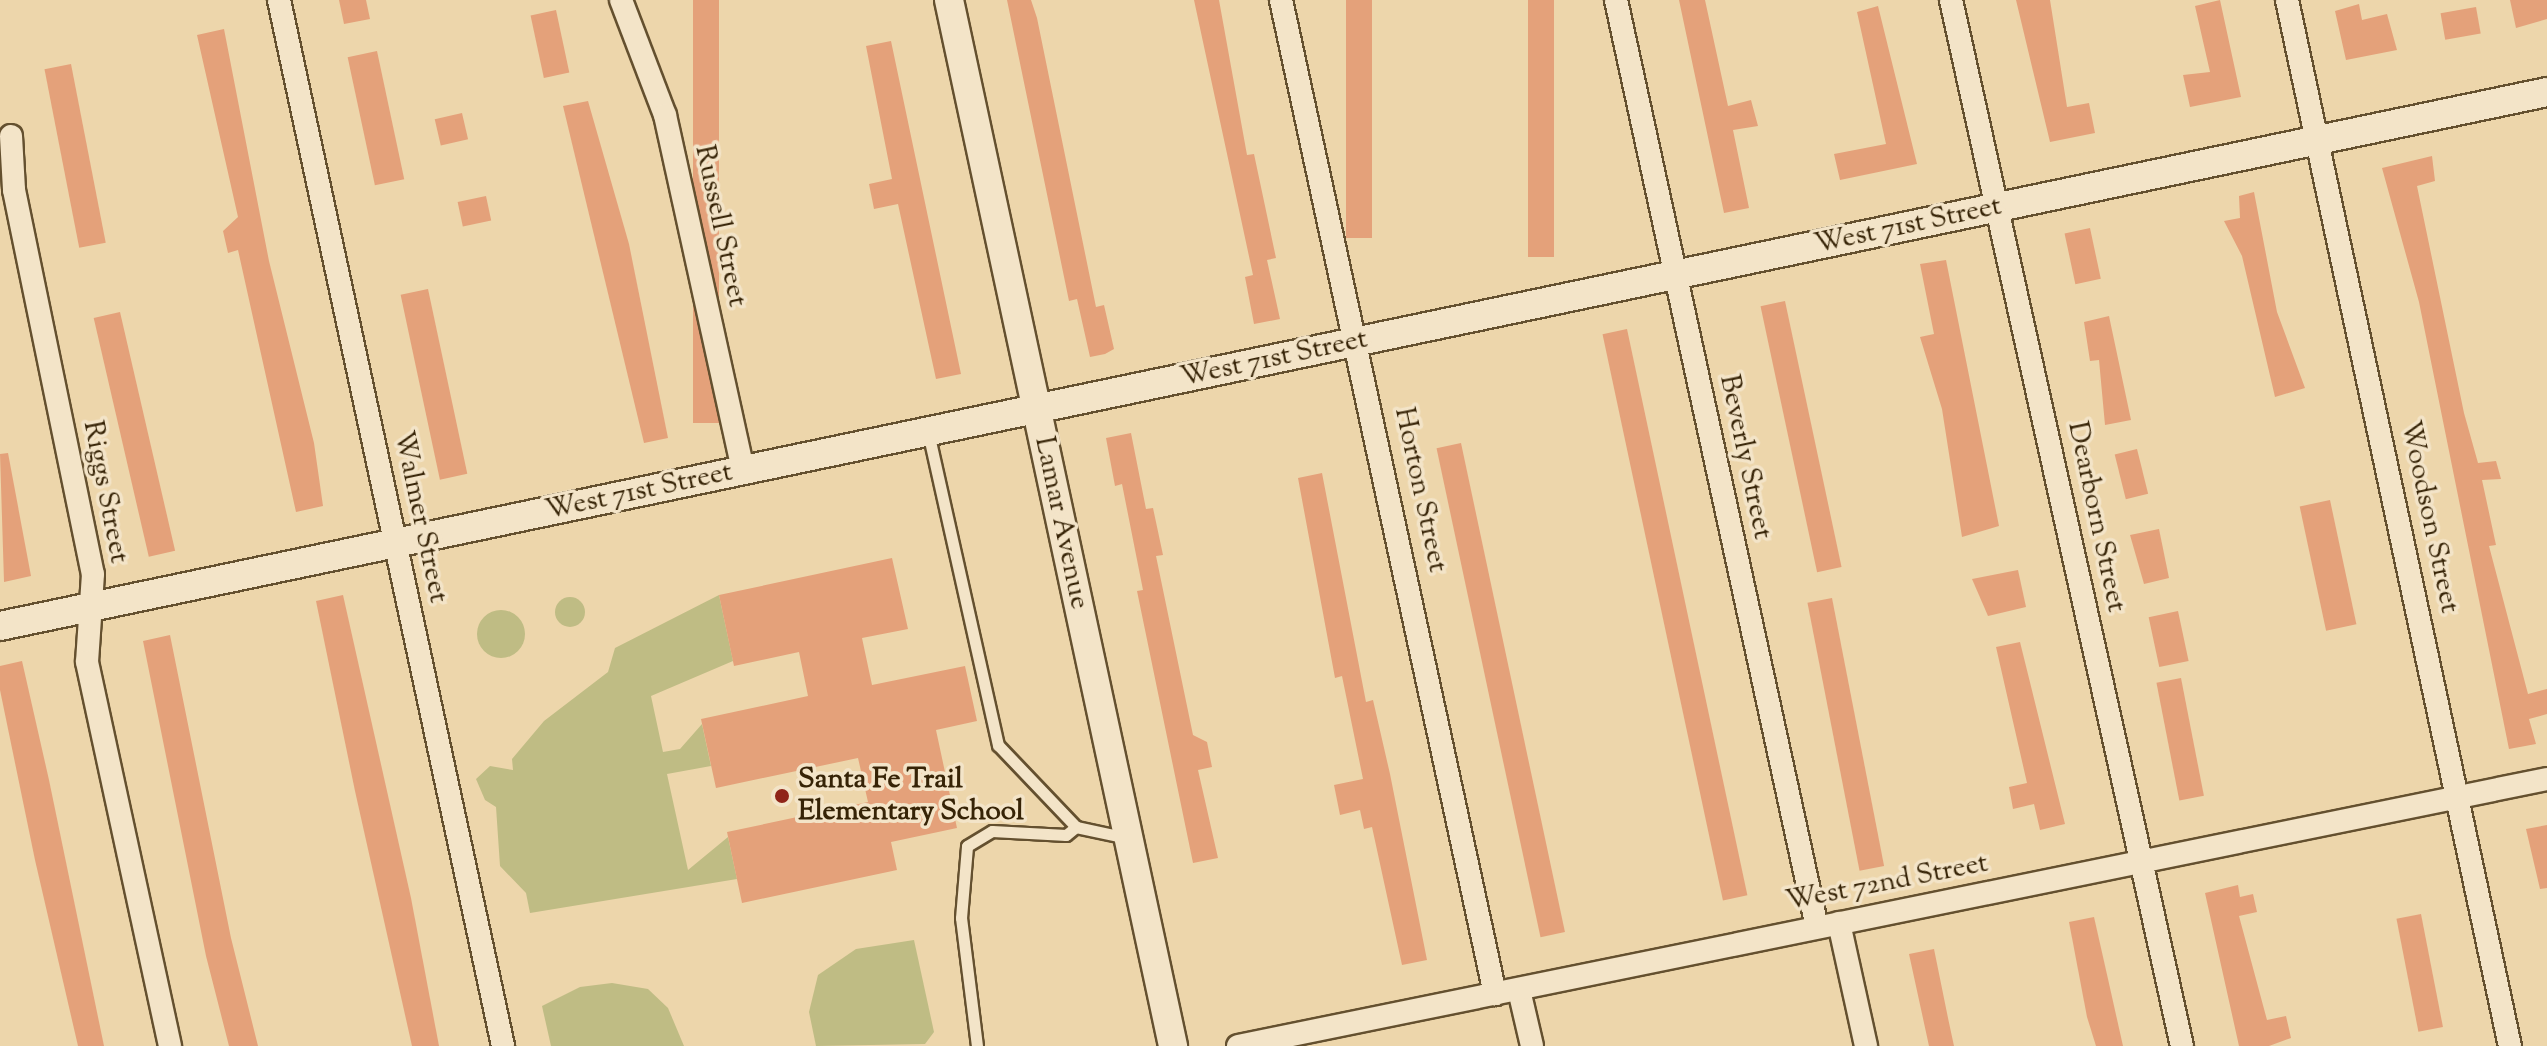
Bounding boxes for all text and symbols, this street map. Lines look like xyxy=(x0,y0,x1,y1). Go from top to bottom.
street label: Russell Street xyxy=(686,142,754,310)
street label: West 71st Street xyxy=(1811,190,2005,262)
street label: West 71st Street xyxy=(1177,323,1371,395)
street label: Beverly Street xyxy=(1711,372,1779,542)
street label: Horton Street xyxy=(1386,405,1454,575)
street label: Riggs Street xyxy=(75,418,135,566)
street label: Woodson Street xyxy=(2392,418,2466,616)
street label: Dearborn Street xyxy=(2059,419,2133,615)
street label: Walmer Street xyxy=(385,428,455,606)
street label: Lamar Avenue xyxy=(1026,434,1096,612)
street label: West 71st Street xyxy=(542,456,736,528)
place label: Santa Fe Trail Elementary School xyxy=(798,763,1024,829)
marker: Santa Fe Trail Elementary School xyxy=(773,787,791,805)
street label: West 72nd Street xyxy=(1783,847,1991,919)

